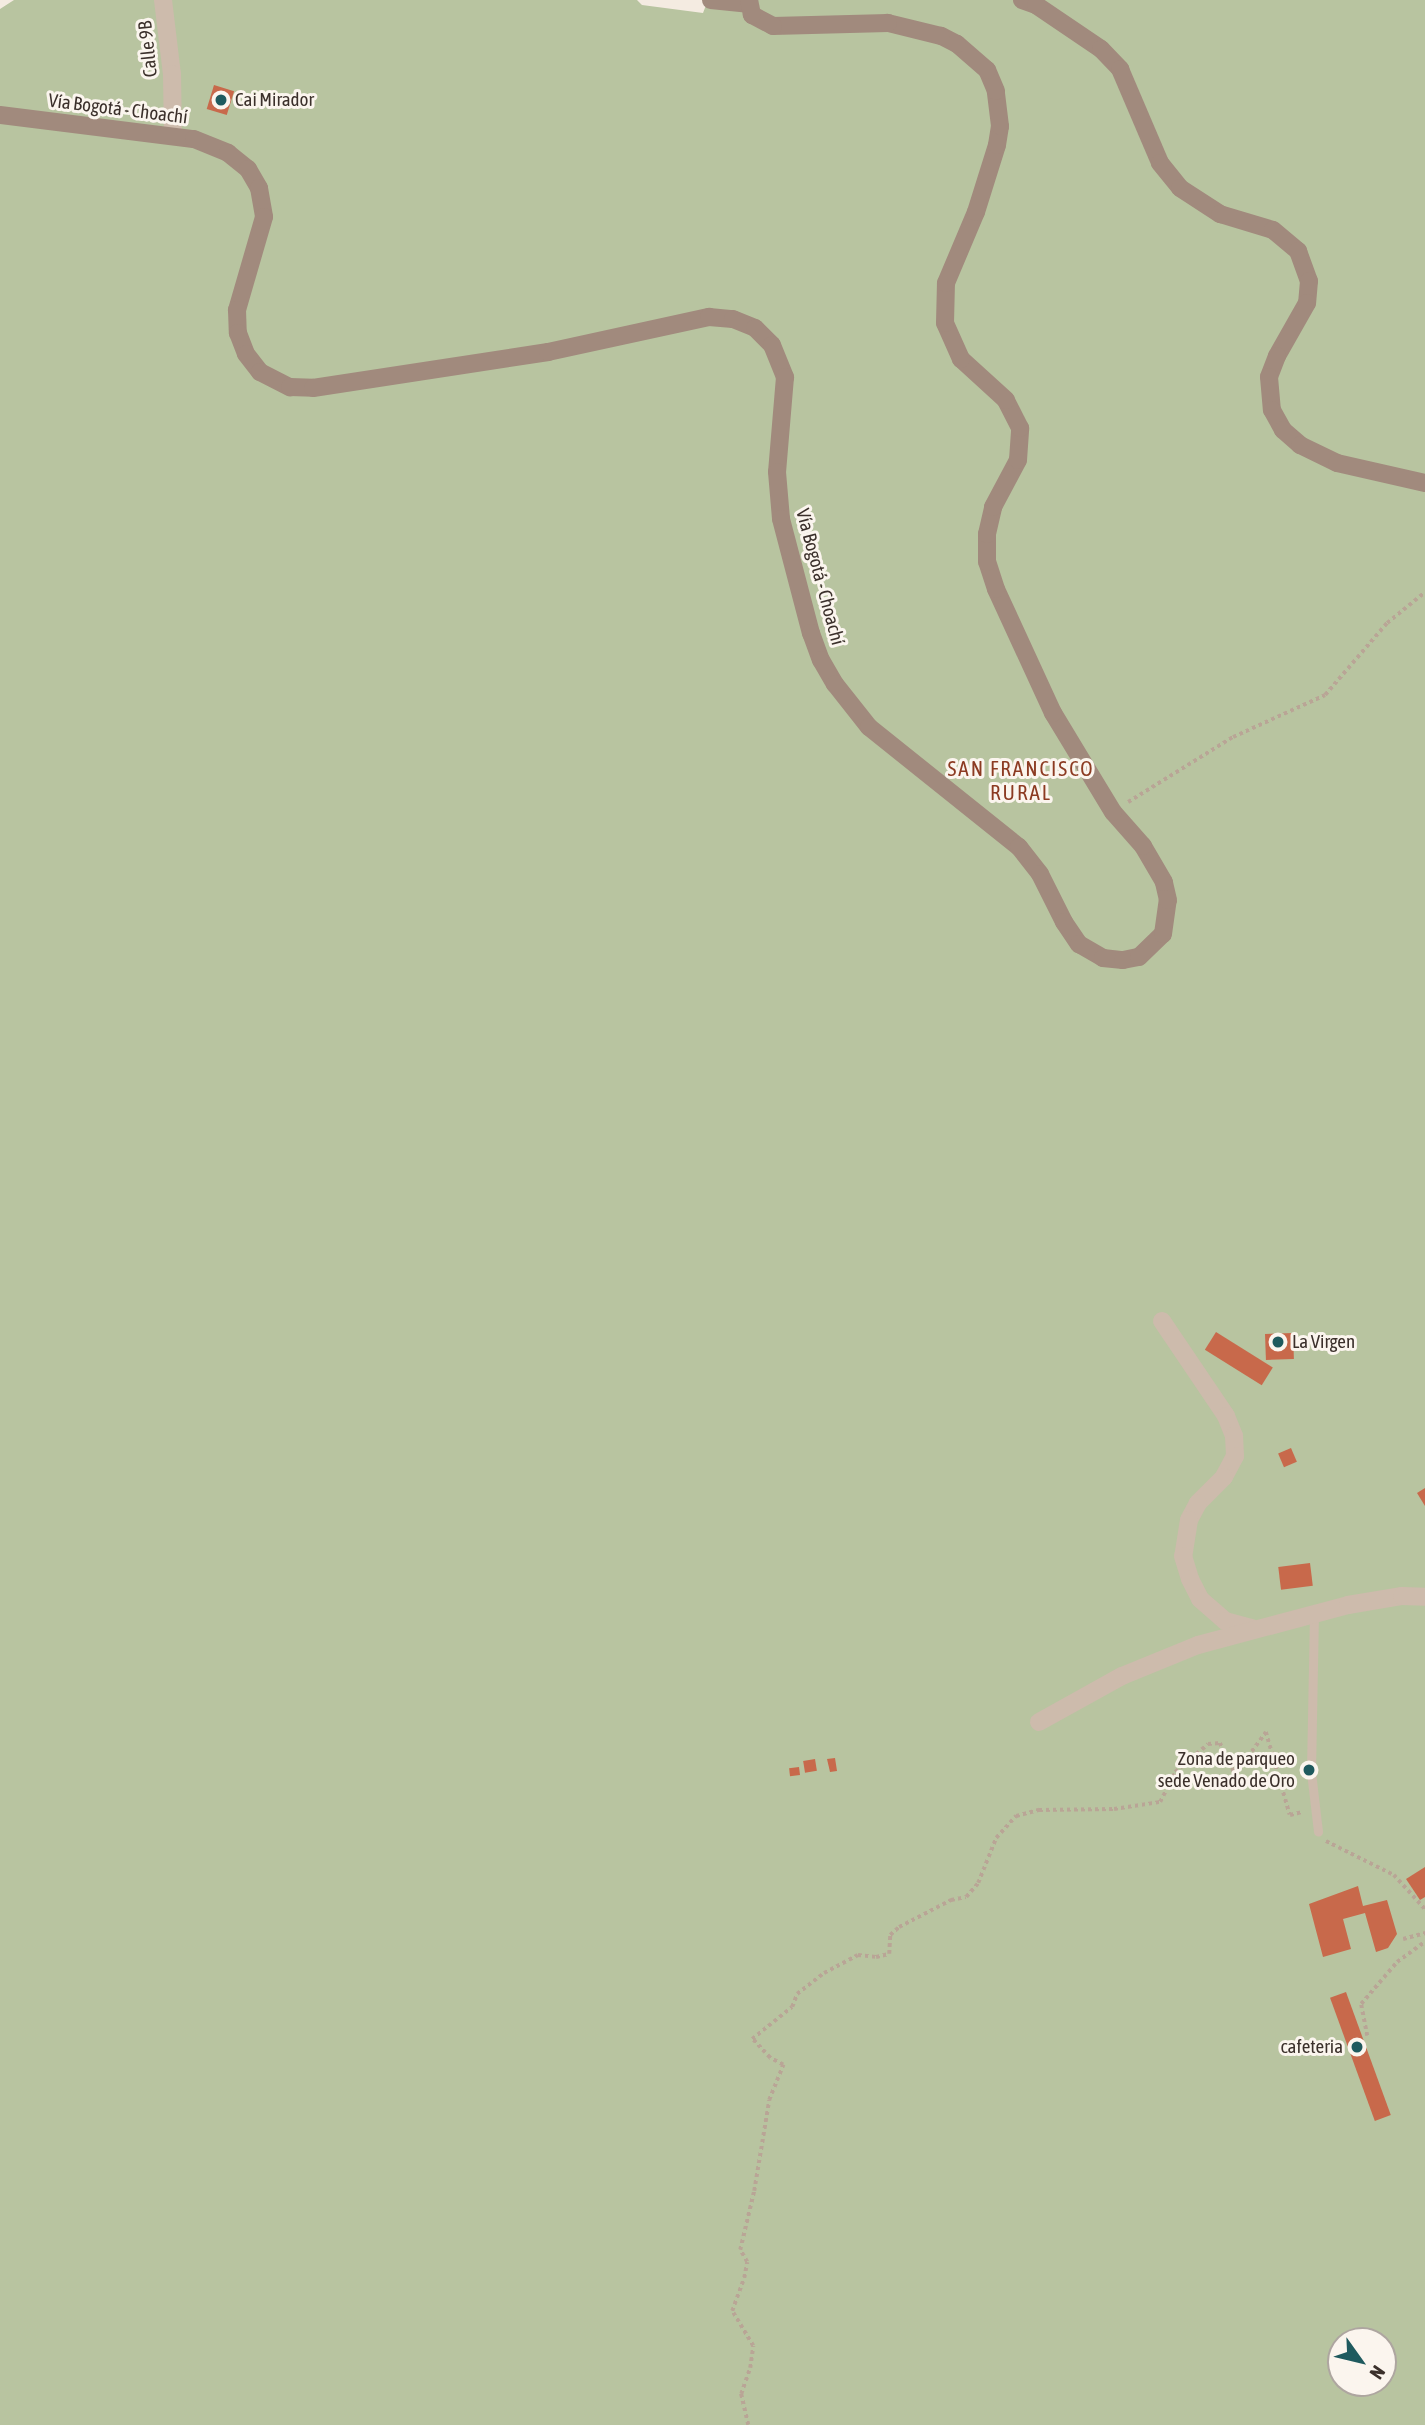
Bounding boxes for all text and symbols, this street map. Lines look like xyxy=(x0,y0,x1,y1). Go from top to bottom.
street label: Calle 9B xyxy=(134,20,162,78)
street label: Vía Bogotá - Choachí xyxy=(47,89,189,129)
place label: Cai Mirador xyxy=(235,89,314,111)
marker: Cai Mirador xyxy=(213,92,229,108)
street label: Vía Bogotá - Choachí xyxy=(791,506,849,648)
district label: SAN FRANCISCO RURAL xyxy=(949,755,1093,805)
place label: La Virgen xyxy=(1292,1331,1355,1353)
marker: La Virgen xyxy=(1270,1334,1286,1350)
place label: Zona de parqueo sede Venado de Oro xyxy=(1158,1748,1295,1792)
marker: Zona de parqueo sede Venado de Oro xyxy=(1301,1762,1317,1778)
place label: cafeteria xyxy=(1281,2036,1343,2058)
marker: cafeteria xyxy=(1349,2039,1365,2055)
north arrow xyxy=(1327,2327,1397,2397)
text: N xyxy=(1365,2362,1390,2383)

